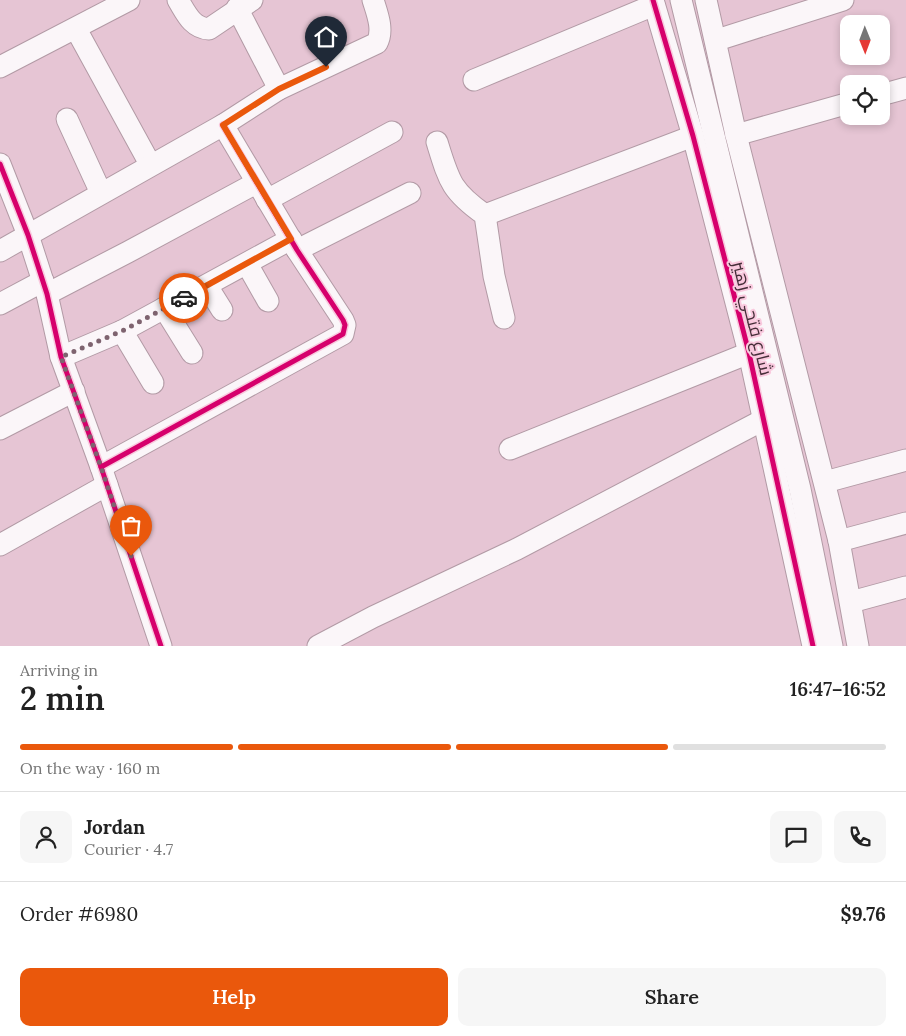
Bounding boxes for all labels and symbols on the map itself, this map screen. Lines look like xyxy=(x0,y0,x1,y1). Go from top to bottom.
north arrow xyxy=(840,15,890,65)
pin xyxy=(305,16,347,67)
street label: شارع فتحي زهير xyxy=(725,257,778,378)
courier xyxy=(159,273,209,323)
pin xyxy=(110,505,152,556)

